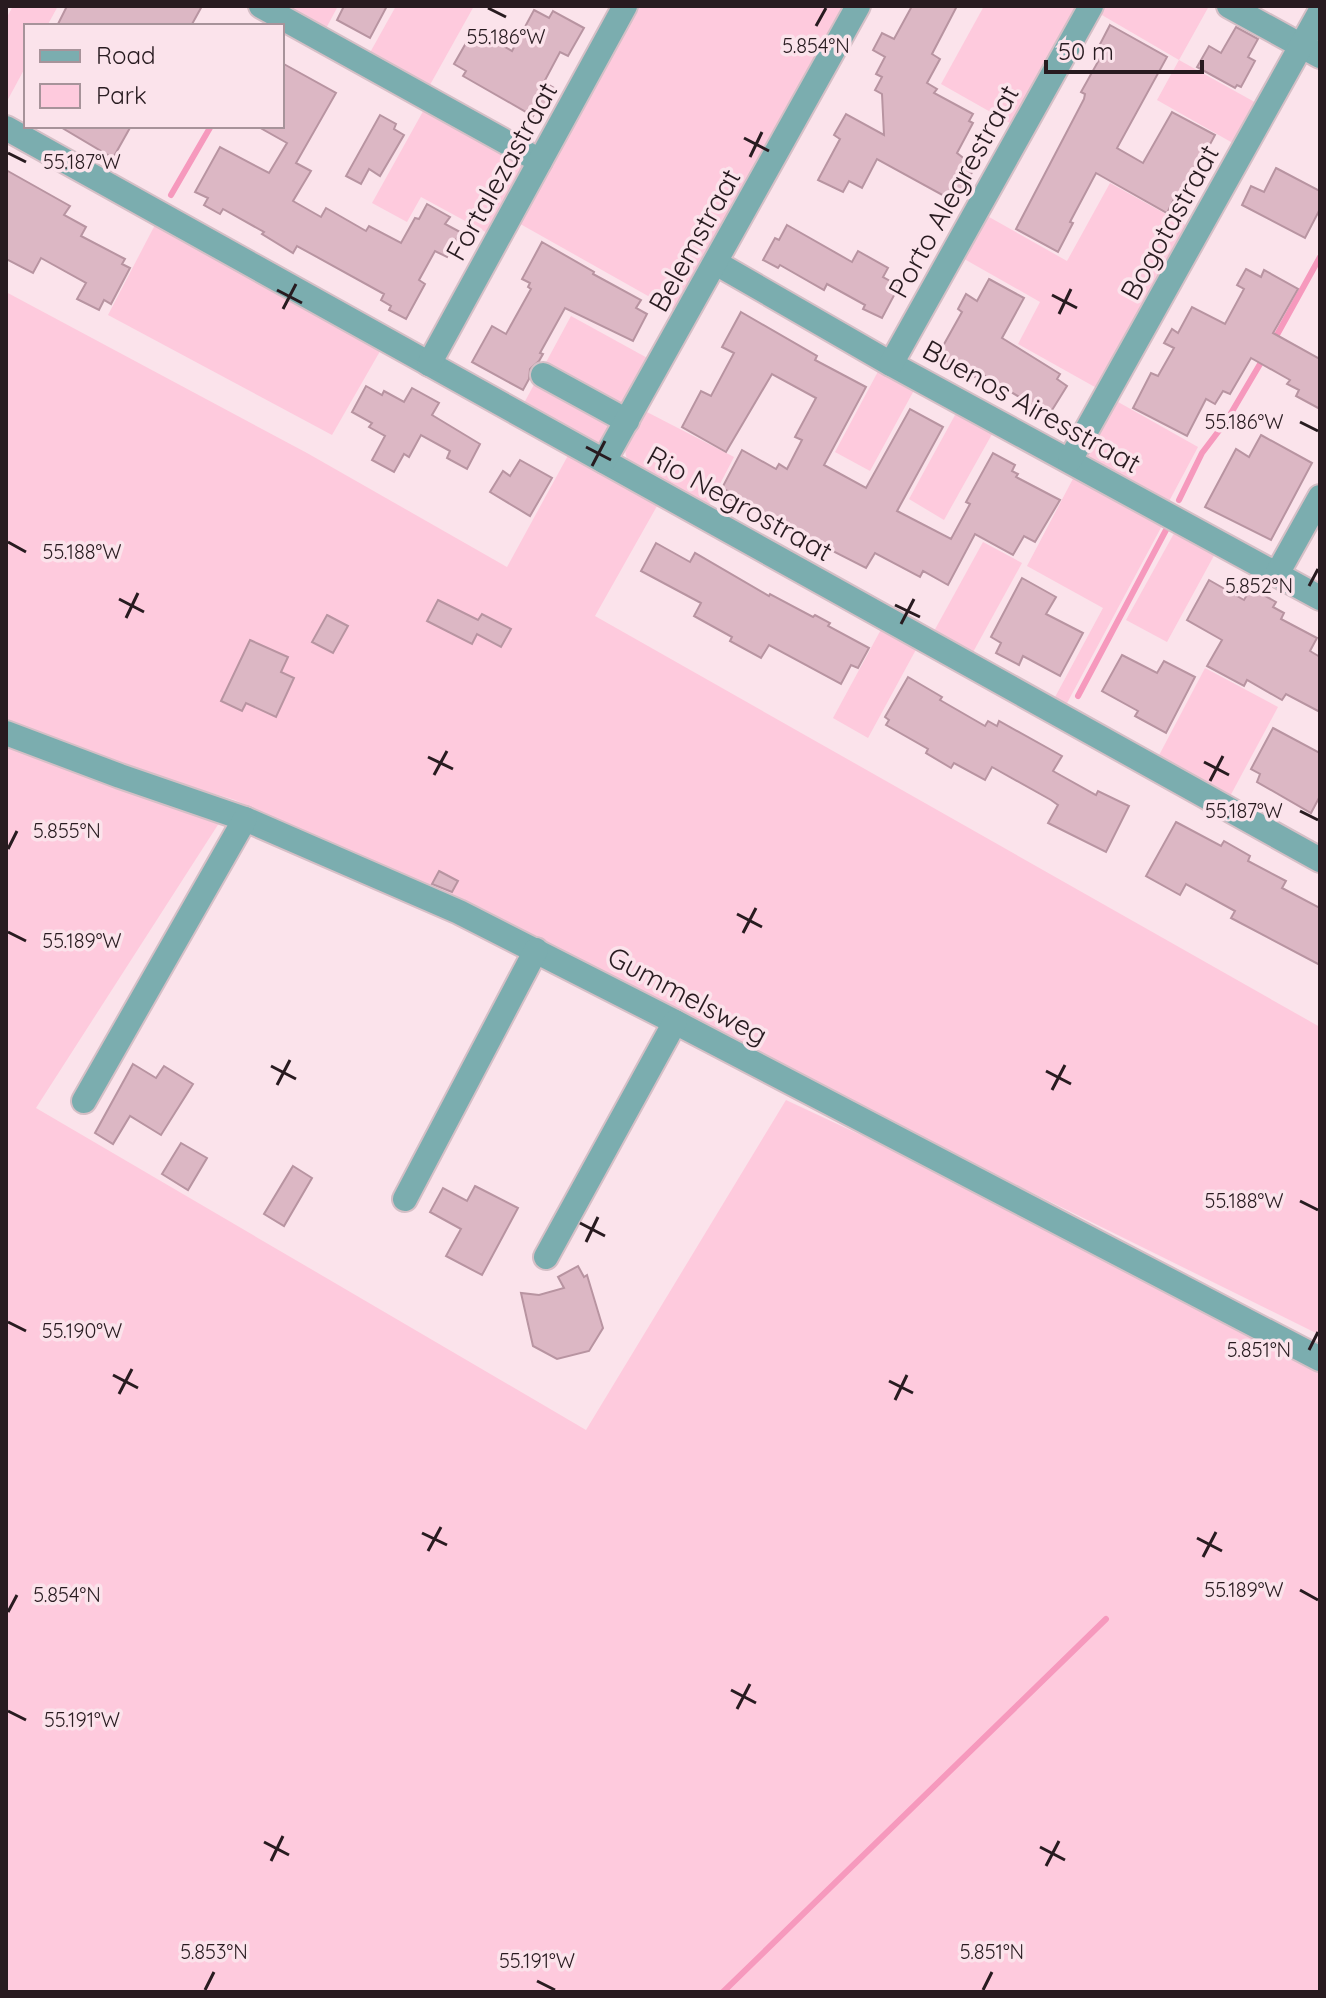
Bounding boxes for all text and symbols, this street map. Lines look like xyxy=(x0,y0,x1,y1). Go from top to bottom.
legend xyxy=(24,24,284,128)
text: 55.186°W xyxy=(467,24,546,49)
scale bar xyxy=(1046,24,1202,74)
text: 5.854°N xyxy=(782,33,850,58)
text: 50 m xyxy=(1058,36,1114,66)
text: Road xyxy=(96,40,156,70)
street label: Fortalezastraat xyxy=(438,76,564,266)
street label: Porto Alegrestraat xyxy=(880,78,1026,304)
text: Park xyxy=(96,80,147,110)
street label: Bogotastraat xyxy=(1112,138,1226,306)
text: 55.187°W xyxy=(43,149,121,174)
street label: Belemstraat xyxy=(640,162,748,318)
street label: Buenos Airesstraat xyxy=(917,332,1147,480)
text: 55.186°W xyxy=(1205,409,1284,434)
street label: Rio Negrostraat xyxy=(641,438,839,568)
text: 55.188°W xyxy=(42,539,122,564)
text: 5.852°N xyxy=(1225,573,1293,598)
text: 55.187°W xyxy=(1205,798,1283,823)
text: 5.855°N xyxy=(33,818,101,843)
text: 55.189°W xyxy=(42,928,122,953)
street label: Gummelsweg xyxy=(602,938,774,1052)
text: 55.188°W xyxy=(1204,1188,1284,1213)
text: 55.190°W xyxy=(42,1318,122,1343)
text: 5.851°N xyxy=(1227,1337,1291,1362)
text: 55.189°W xyxy=(1204,1577,1284,1602)
text: 5.854°N xyxy=(33,1582,101,1607)
text: 55.191°W xyxy=(44,1707,120,1732)
text: 5.853°N xyxy=(180,1939,248,1964)
text: 5.851°N xyxy=(960,1939,1024,1964)
text: 55.191°W xyxy=(499,1948,575,1973)

